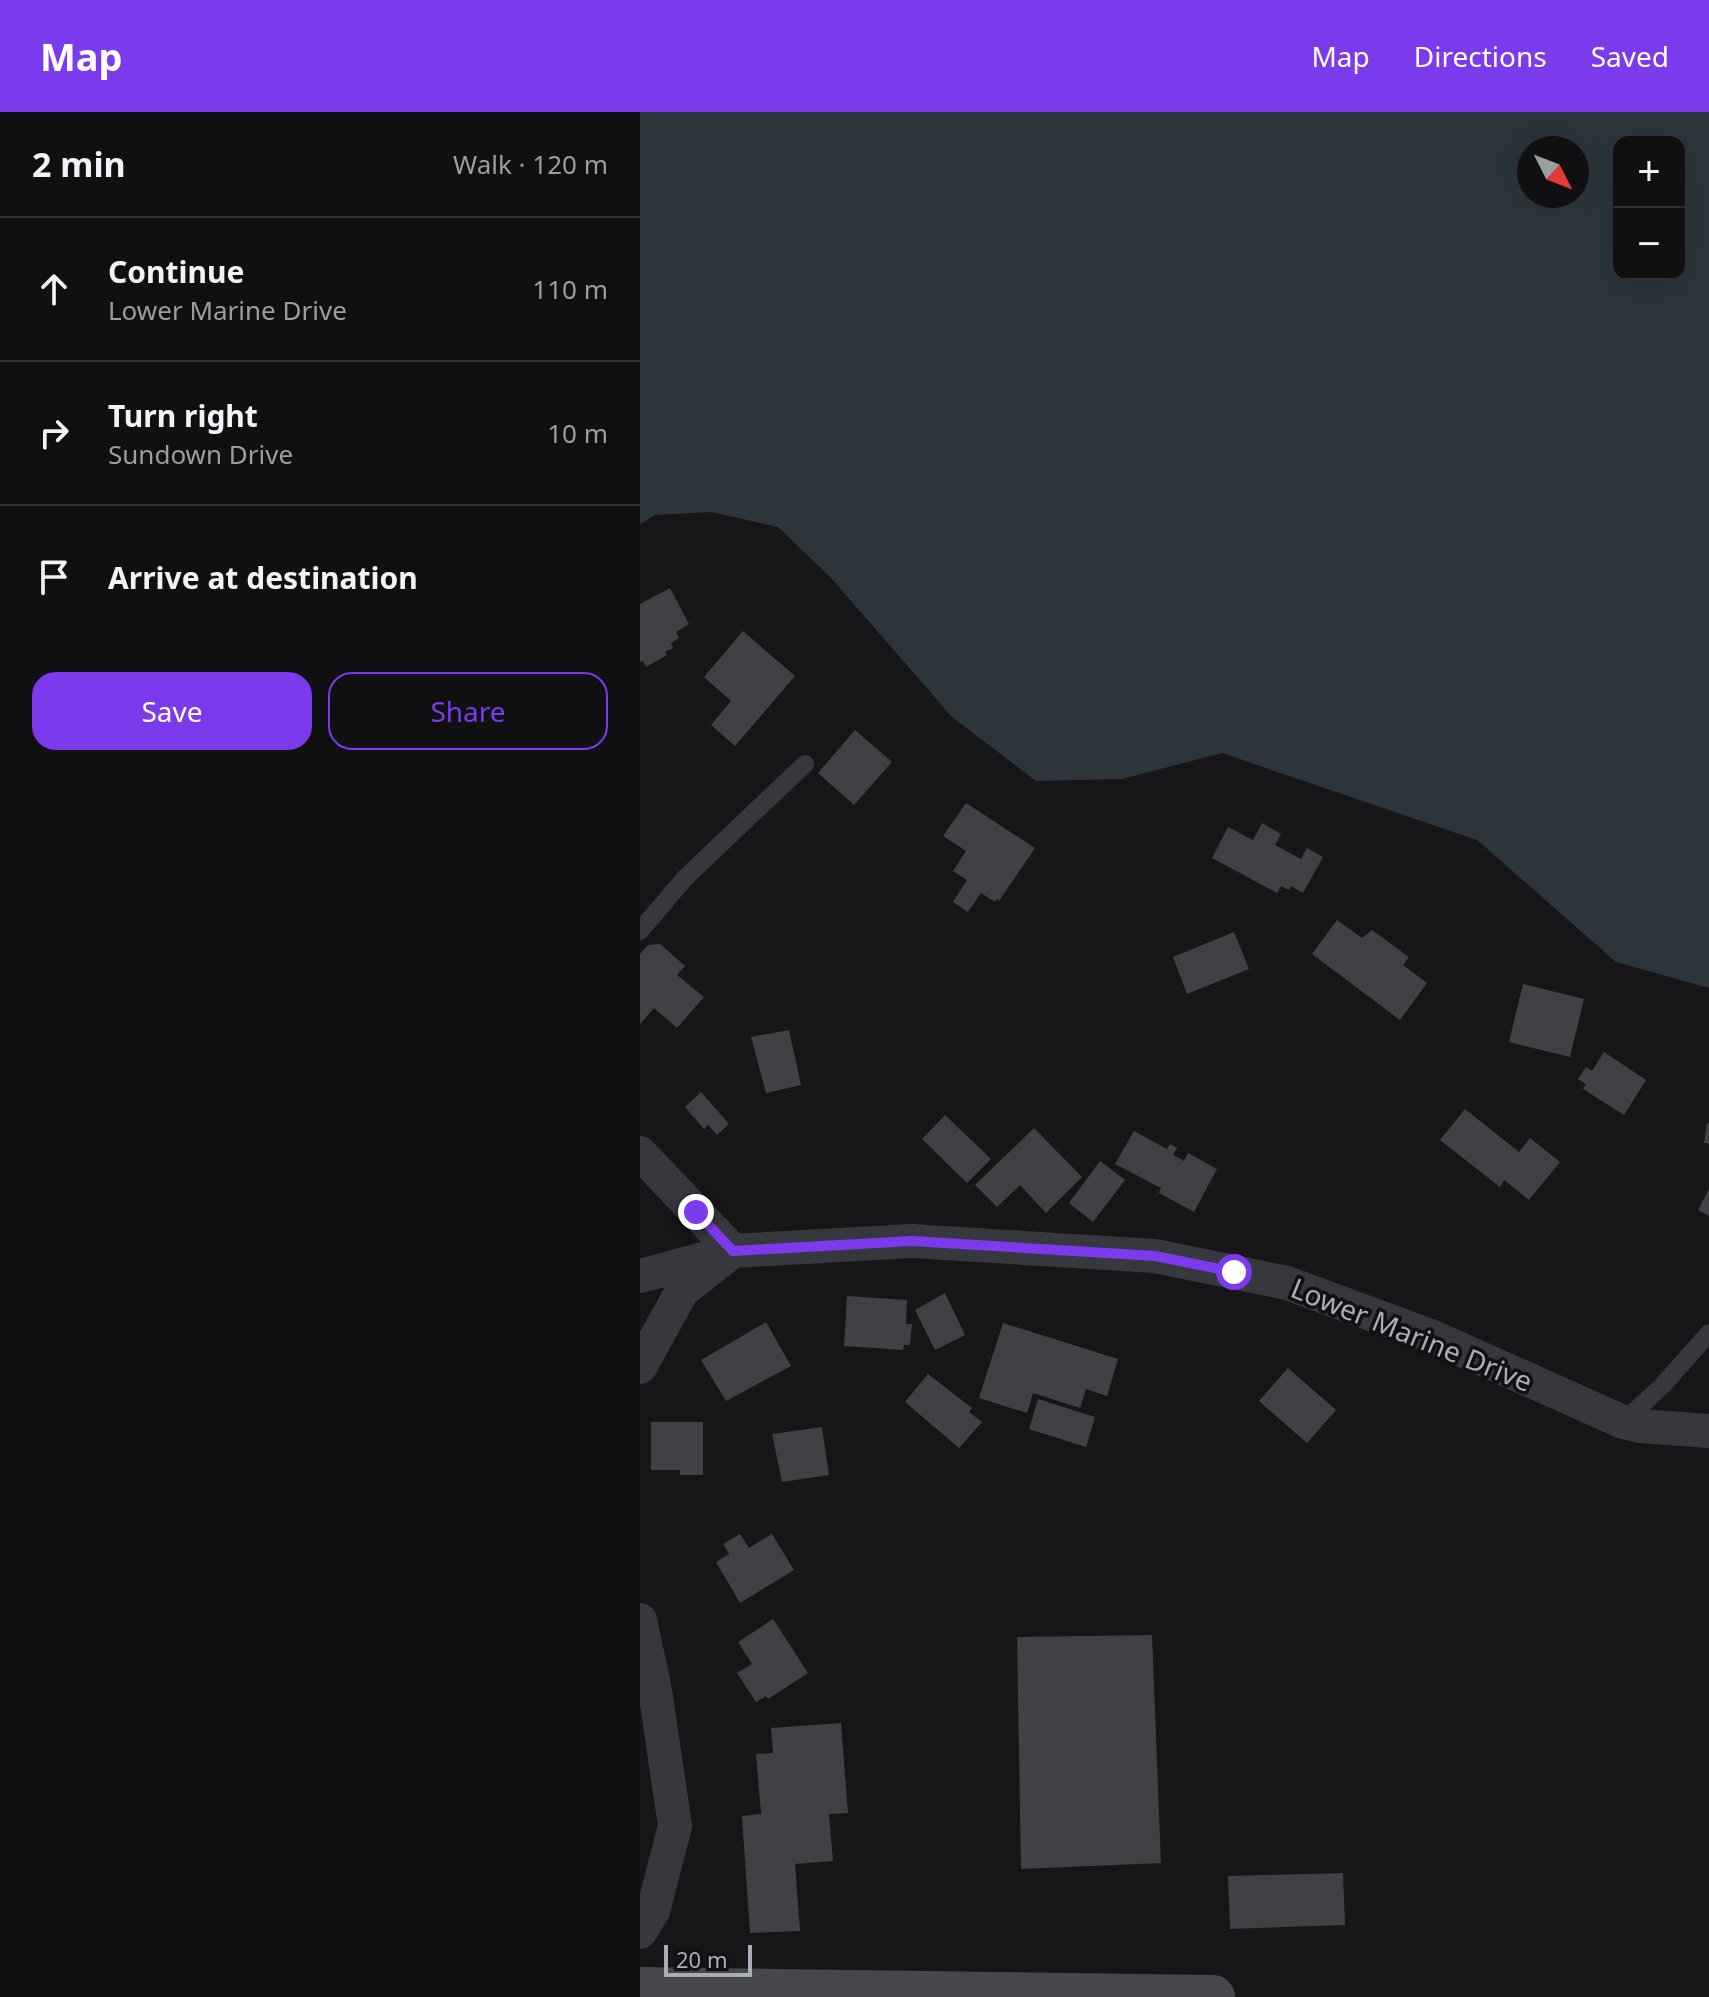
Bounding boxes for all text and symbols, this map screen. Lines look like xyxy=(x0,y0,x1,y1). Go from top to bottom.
text: Map xyxy=(40,30,123,82)
text: Map xyxy=(1311,37,1370,75)
text: Directions xyxy=(1414,37,1547,75)
text: Saved xyxy=(1591,37,1669,75)
north arrow xyxy=(1517,136,1589,208)
map controls xyxy=(1613,136,1685,280)
button: + xyxy=(1613,136,1685,208)
text: 2 min xyxy=(32,141,126,187)
text: Walk · 120 m xyxy=(453,146,608,182)
button: − xyxy=(1613,208,1685,280)
text: Continue xyxy=(108,251,244,292)
icon: ahead xyxy=(32,267,76,311)
text: 110 m xyxy=(532,271,608,307)
text: Lower Marine Drive xyxy=(108,292,347,328)
text: Turn right xyxy=(108,395,258,436)
icon: right xyxy=(32,411,76,455)
text: 10 m xyxy=(547,415,608,451)
text: Sundown Drive xyxy=(108,436,293,472)
icon: arrive xyxy=(32,555,76,599)
text: Arrive at destination xyxy=(108,557,418,598)
button: Save xyxy=(32,672,312,750)
button: Share xyxy=(328,672,608,750)
route end xyxy=(678,1194,714,1230)
route start xyxy=(1216,1254,1252,1290)
street label: Lower Marine Drive xyxy=(1286,1268,1538,1400)
scale bar xyxy=(664,1941,752,1977)
text: 20 m xyxy=(676,1944,727,1974)

